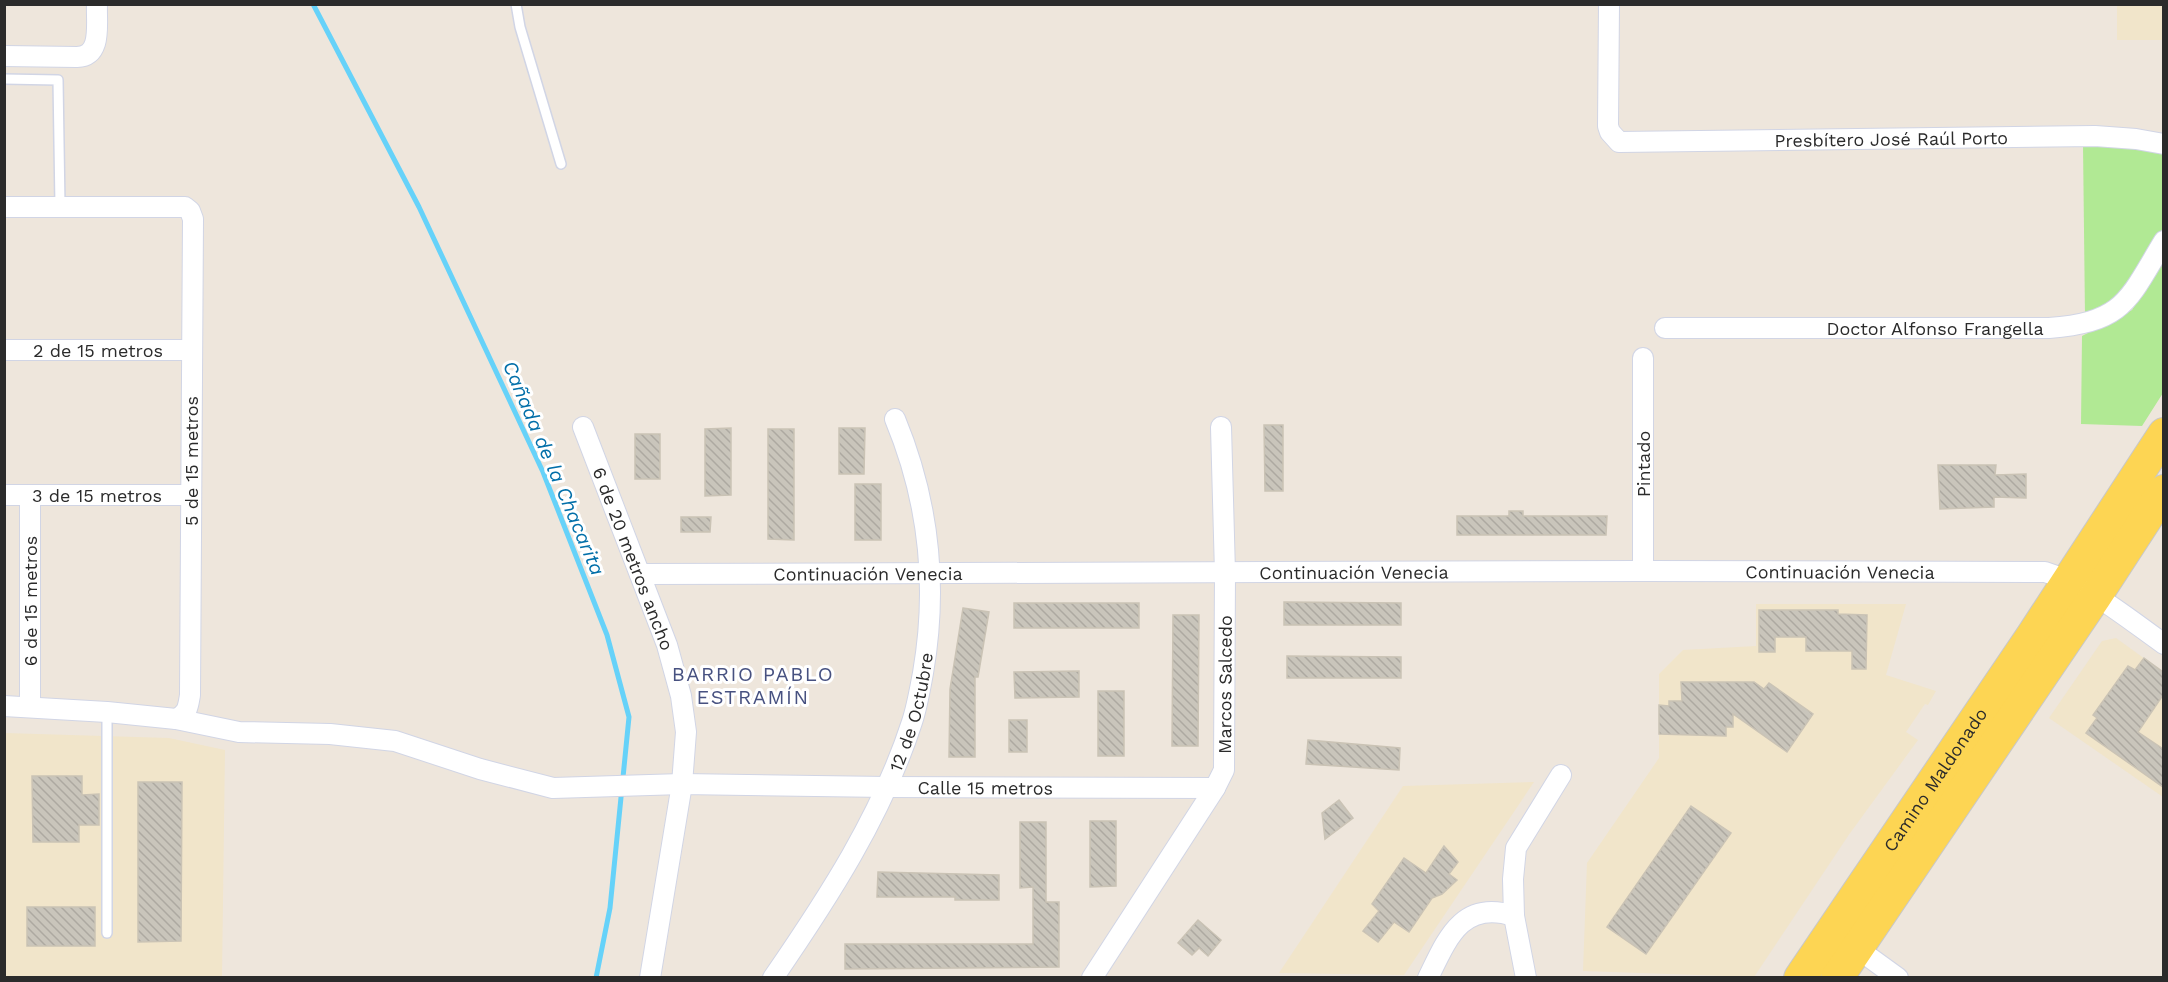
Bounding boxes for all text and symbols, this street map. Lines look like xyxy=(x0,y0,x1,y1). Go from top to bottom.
street label: Presbítero José Raúl Porto xyxy=(1774,127,2008,151)
street label: Doctor Alfonso Frangella xyxy=(1826,318,2044,339)
street label: 2 de 15 metros xyxy=(33,340,163,361)
water label: Cañada de la Chacarita xyxy=(498,357,610,579)
street label: 5 de 15 metros xyxy=(181,396,202,526)
street label: Pintado xyxy=(1633,431,1654,497)
street label: 6 de 20 metros ancho xyxy=(589,464,678,653)
street label: 3 de 15 metros xyxy=(32,485,162,506)
street label: 6 de 15 metros xyxy=(20,536,41,666)
street label: Continuación Venecia xyxy=(1259,561,1449,583)
street label: Continuación Venecia xyxy=(1745,561,1935,582)
street label: Continuación Venecia xyxy=(773,563,963,584)
street label: Marcos Salcedo xyxy=(1214,615,1235,754)
street label: 12 de Octubre xyxy=(884,651,937,774)
district label: BARRIO PABLO ESTRAMÍN xyxy=(672,662,834,709)
street label: Camino Maldonado xyxy=(1879,703,1991,855)
street label: Calle 15 metros xyxy=(917,777,1053,798)

